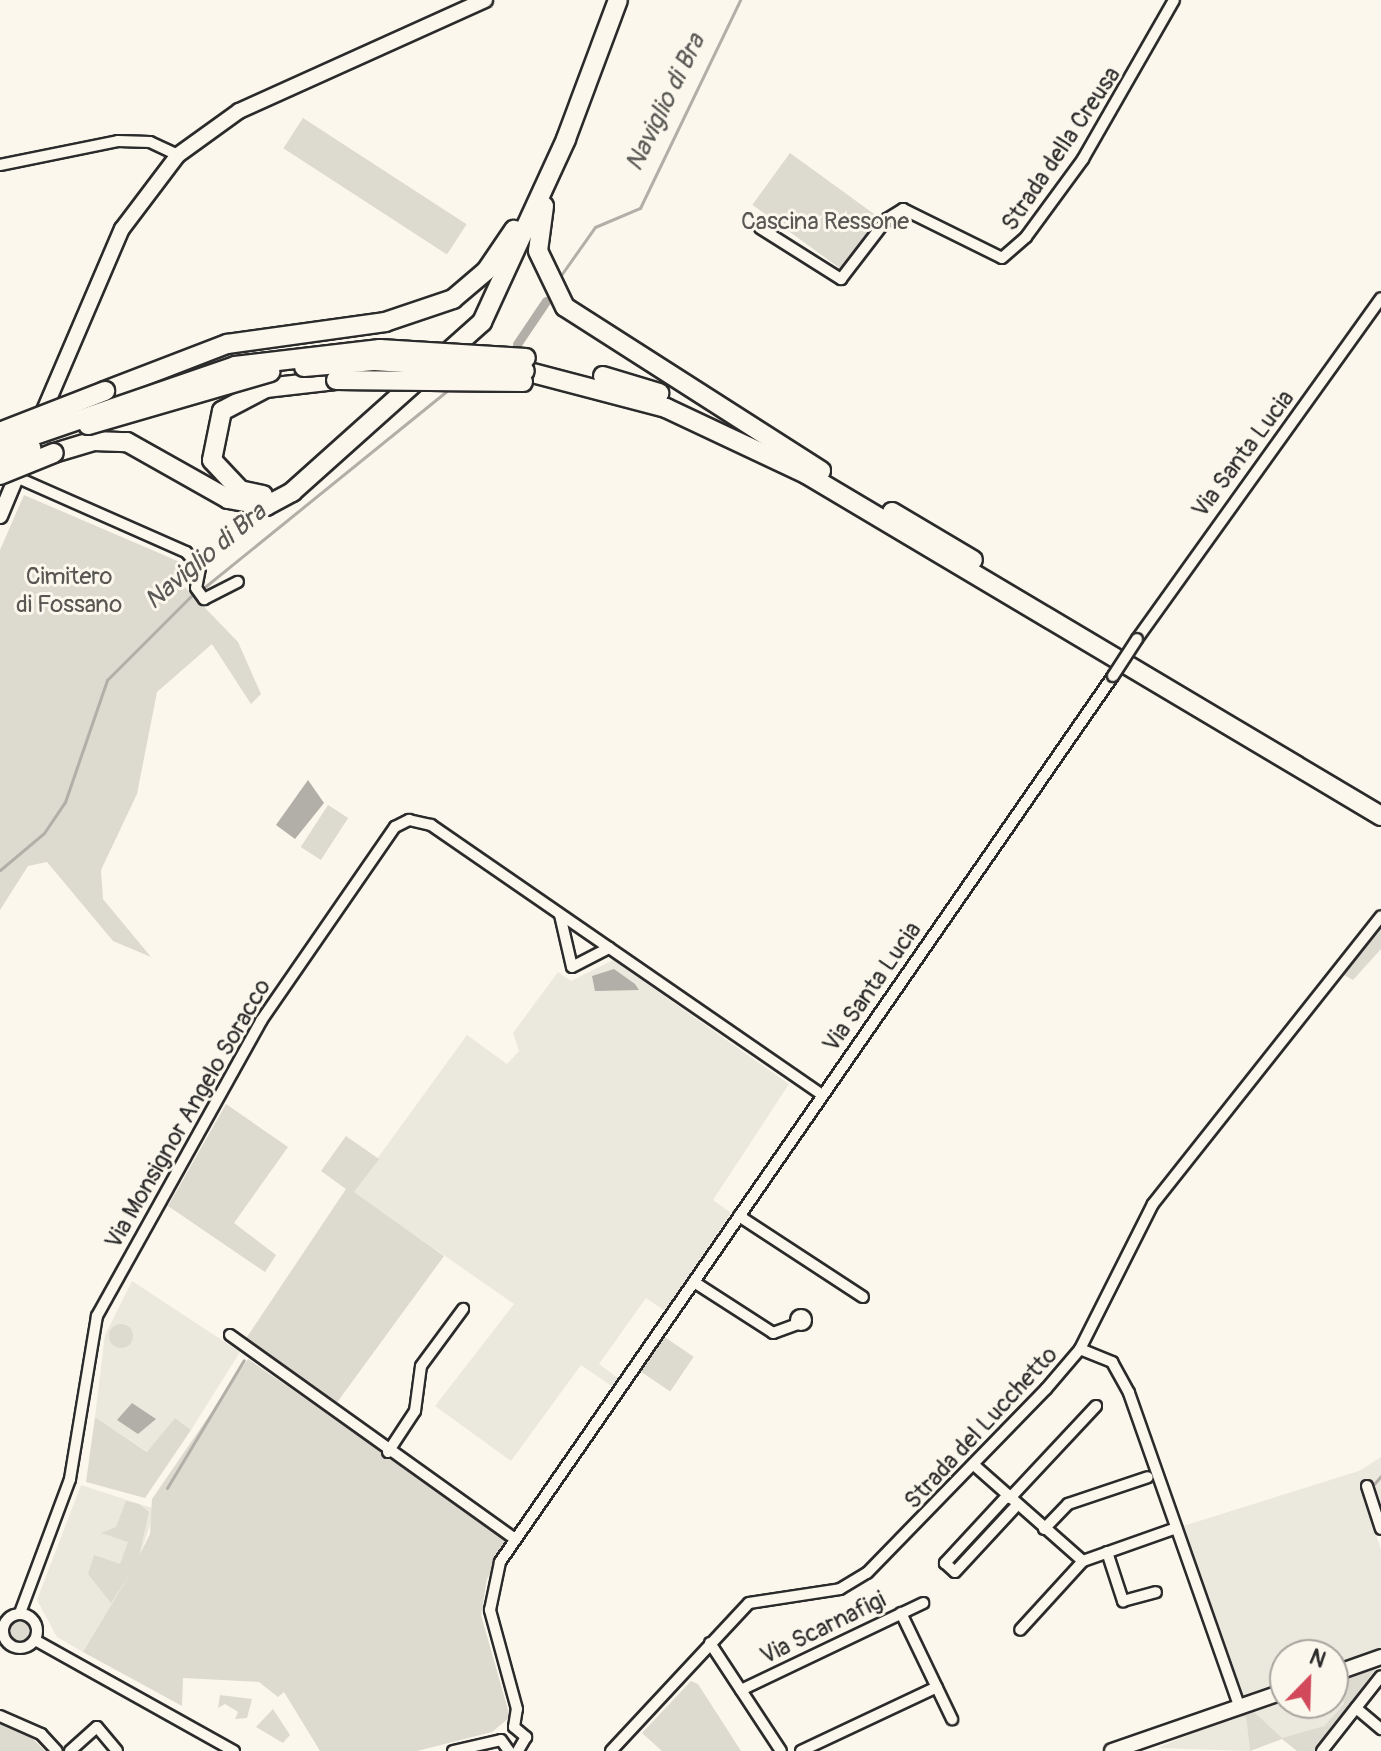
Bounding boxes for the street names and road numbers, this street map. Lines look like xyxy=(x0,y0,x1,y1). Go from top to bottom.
street label: Strada della Creusa xyxy=(995,61,1127,237)
street label: Via Santa Lucia xyxy=(1186,385,1300,523)
street label: Via Santa Lucia xyxy=(817,916,927,1058)
street label: Via Monsignor Angelo Soracco xyxy=(99,974,277,1254)
street label: Strada del Lucchetto xyxy=(898,1341,1064,1515)
street label: Via Scarnafigi xyxy=(756,1585,890,1671)

